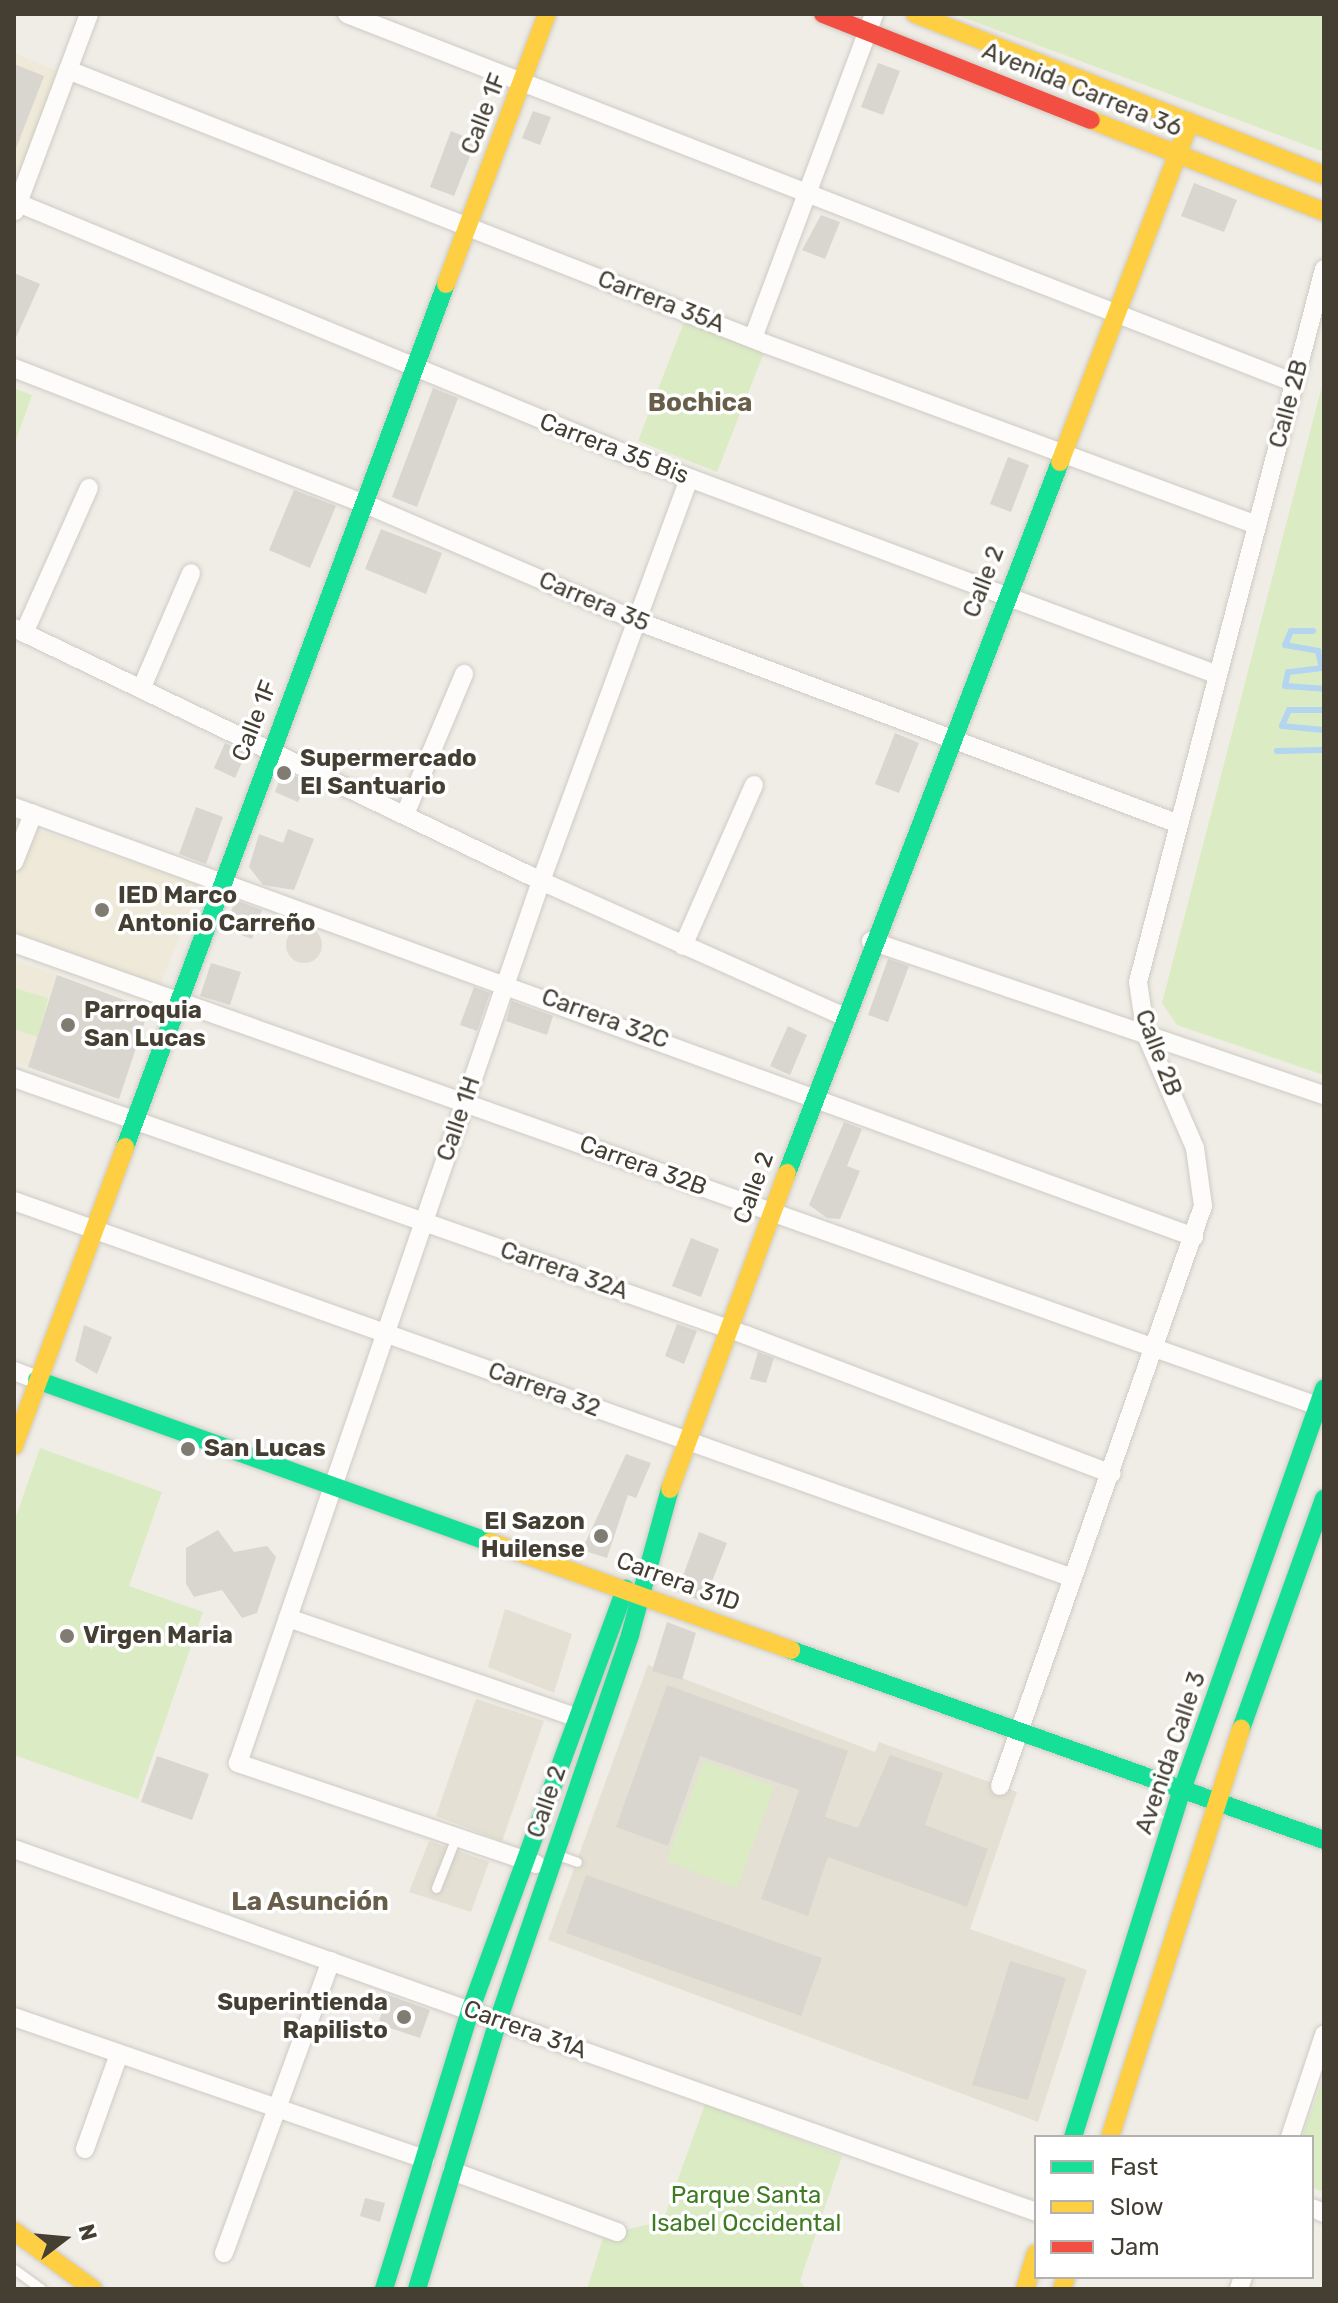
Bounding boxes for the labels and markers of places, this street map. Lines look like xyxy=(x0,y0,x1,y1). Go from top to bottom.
place label: Supermercado El Santuario xyxy=(300,745,477,801)
marker: Supermercado El Santuario xyxy=(275,764,293,782)
place label: IED Marco Antonio Carreño xyxy=(118,882,315,938)
marker: IED Marco Antonio Carreño xyxy=(93,901,111,919)
place label: Parroquia San Lucas xyxy=(84,997,206,1053)
marker: Parroquia San Lucas xyxy=(59,1016,77,1034)
place label: San Lucas xyxy=(204,1435,326,1463)
marker: San Lucas xyxy=(179,1440,197,1458)
place label: El Sazon Huilense xyxy=(481,1508,585,1564)
marker: El Sazon Huilense xyxy=(592,1527,610,1545)
place label: Virgen Maria xyxy=(83,1622,233,1650)
marker: Virgen Maria xyxy=(58,1627,76,1645)
place label: Superintienda Rapilisto xyxy=(217,1989,388,2045)
marker: Superintienda Rapilisto xyxy=(395,2008,413,2026)

